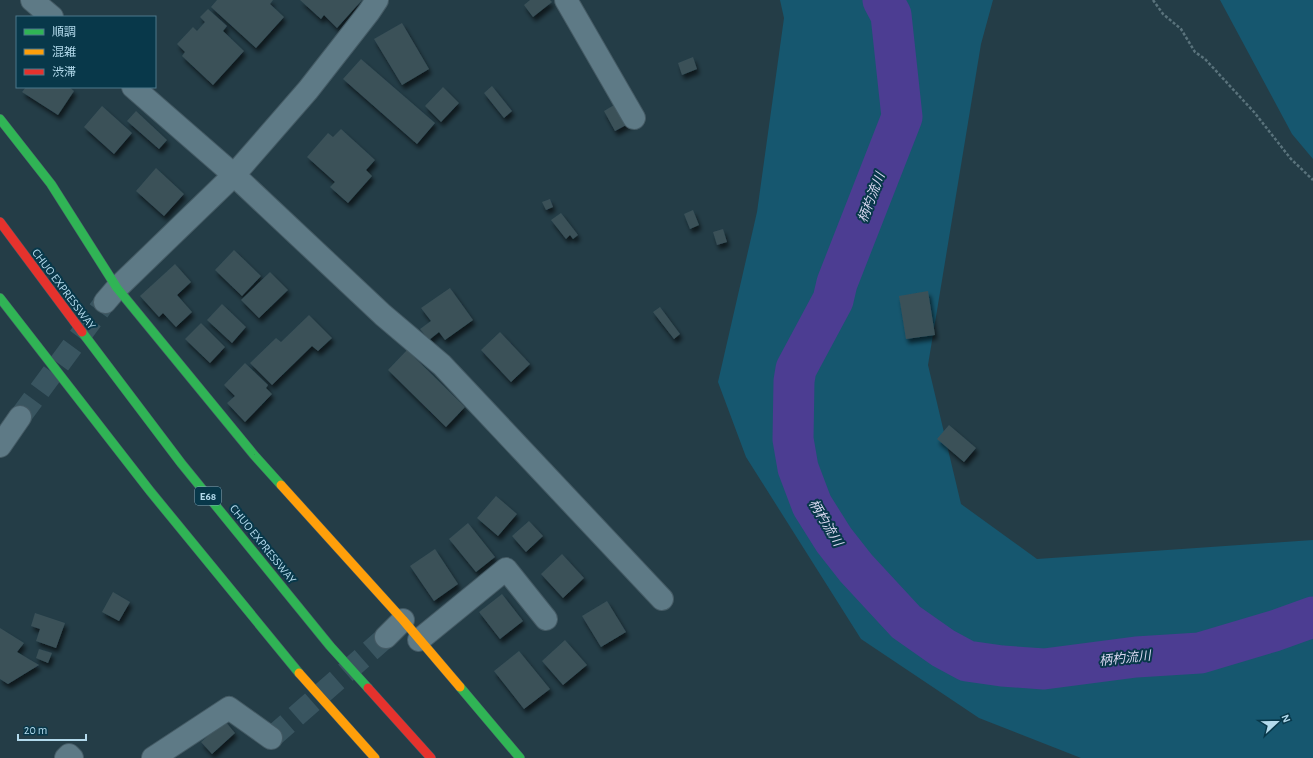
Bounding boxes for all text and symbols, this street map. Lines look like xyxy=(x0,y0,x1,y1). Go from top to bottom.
legend xyxy=(16,16,156,88)
text: 順調 xyxy=(52,26,76,38)
text: 混雑 xyxy=(52,45,76,58)
text: 渋滞 xyxy=(52,66,76,78)
water label: 柄杓流川 xyxy=(856,169,888,225)
street label: CHUO EXPRESSWAY xyxy=(30,246,99,332)
road number: E68 xyxy=(195,487,221,505)
water label: 柄杓流川 xyxy=(806,497,846,550)
street label: CHUO EXPRESSWAY xyxy=(228,502,299,586)
water label: 柄杓流川 xyxy=(1098,649,1154,668)
north arrow xyxy=(1257,702,1297,742)
text: N xyxy=(1279,713,1292,724)
scale bar xyxy=(18,716,86,742)
text: 20 m xyxy=(24,724,47,736)

